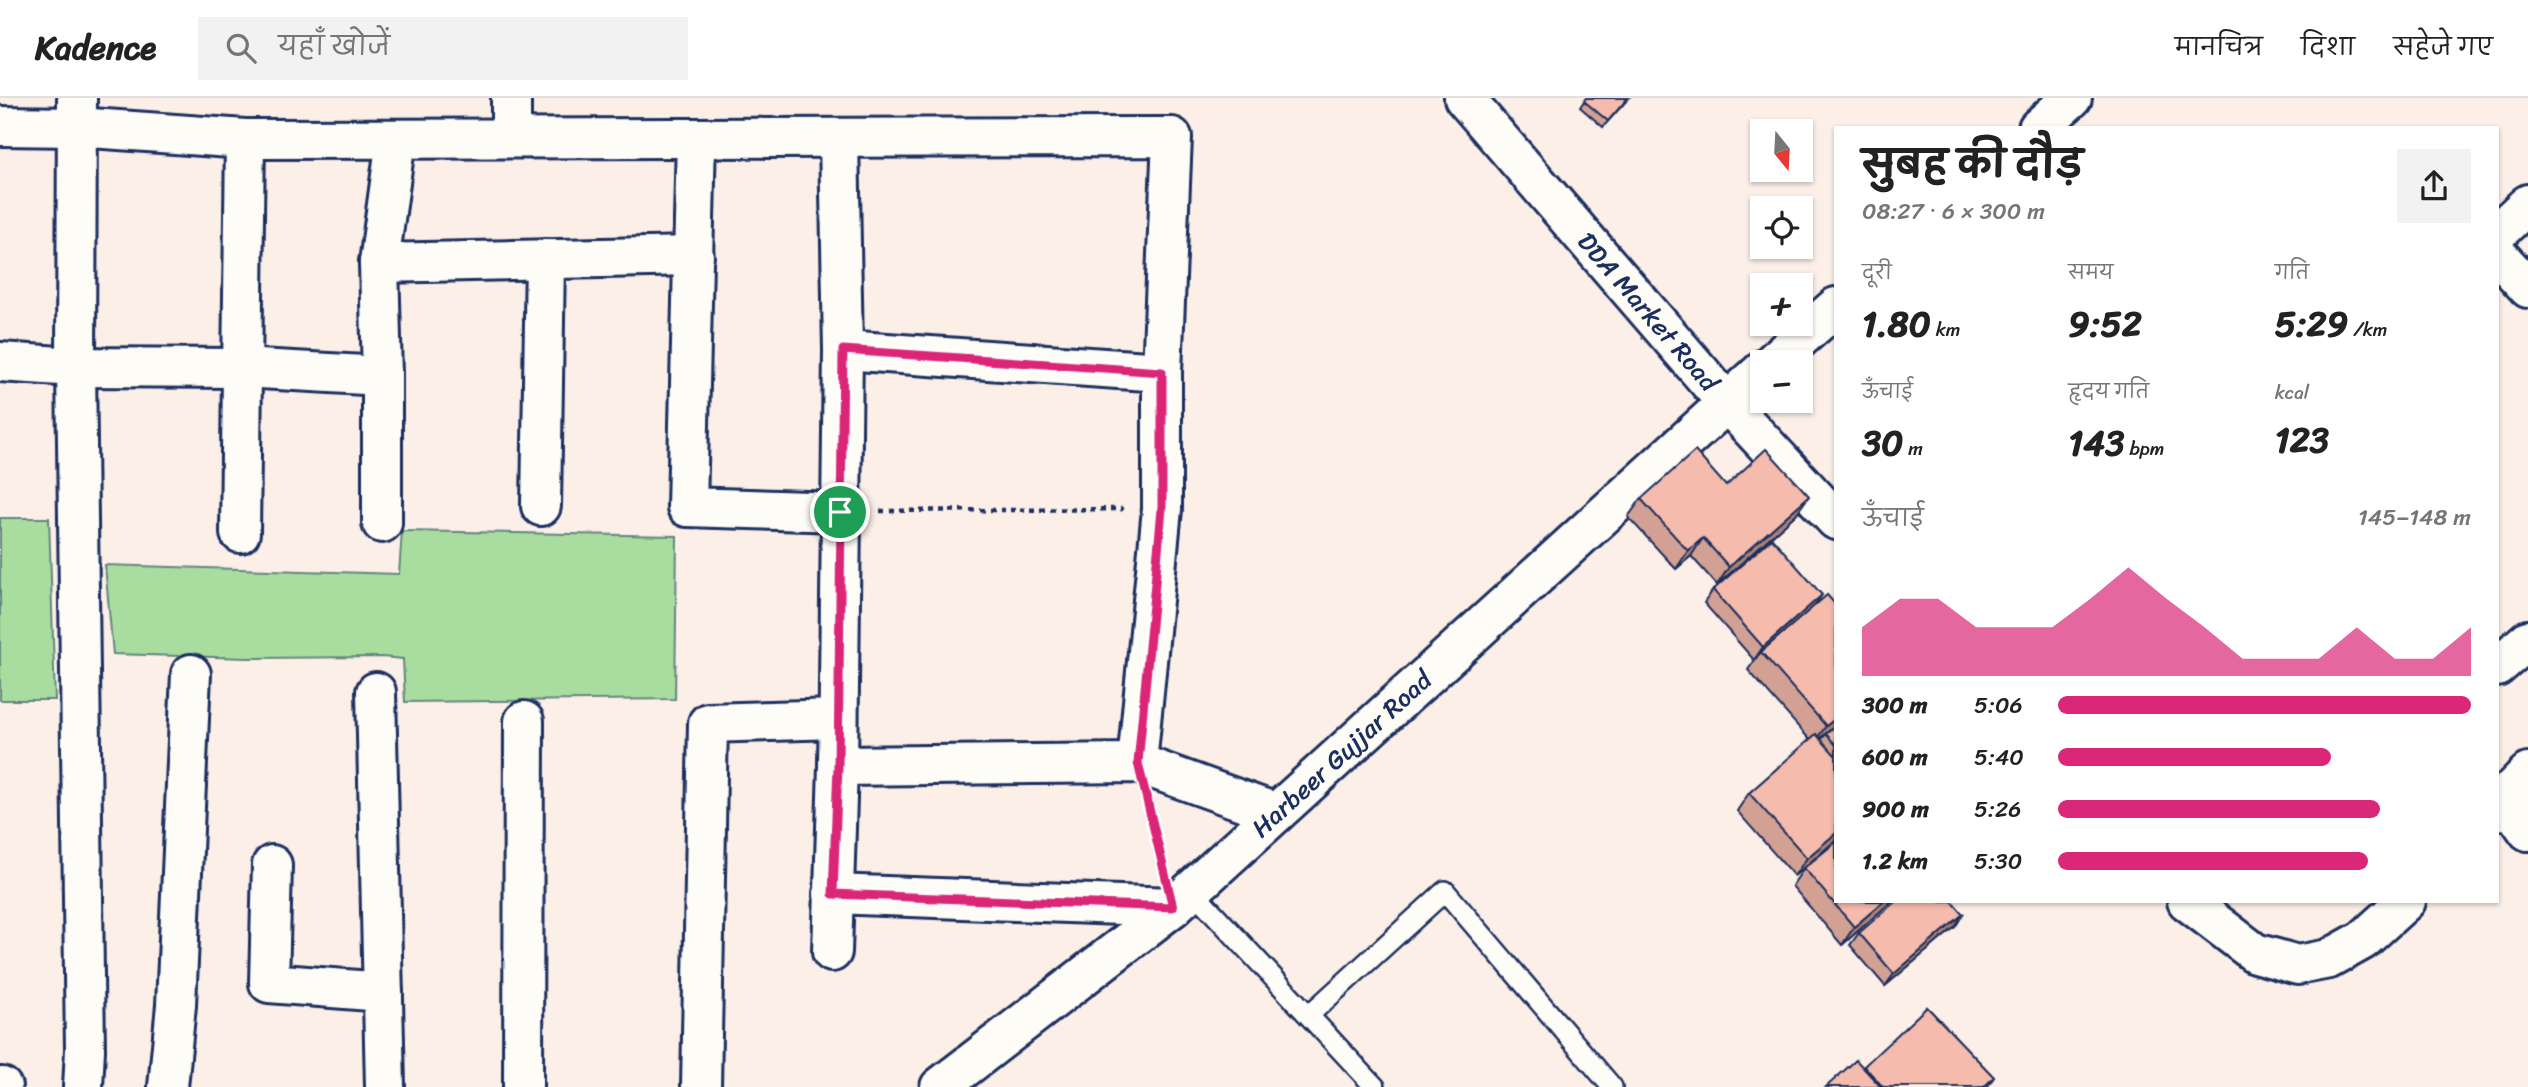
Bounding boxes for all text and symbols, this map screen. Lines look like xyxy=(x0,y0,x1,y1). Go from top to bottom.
search box xyxy=(198,17,688,80)
text: Kadence xyxy=(35,19,156,77)
text: यहाँ खोजें xyxy=(278,23,390,69)
text: मानचित्र xyxy=(2175,26,2263,68)
text: दिशा xyxy=(2301,26,2355,68)
text: सहेजे गए xyxy=(2393,26,2493,68)
icon: search xyxy=(222,29,260,67)
north arrow xyxy=(1750,119,1813,182)
map controls xyxy=(1750,119,1813,413)
text: सुबह की दौड़ xyxy=(1862,131,2083,198)
button: share xyxy=(2397,149,2471,223)
text: 08:27 · 6 × 300 m xyxy=(1862,191,2045,232)
button: locate xyxy=(1750,196,1813,259)
street label: DDA Market Road xyxy=(1566,221,1732,404)
text: दूरी xyxy=(1862,256,1892,289)
text: समय xyxy=(2068,256,2114,289)
text: गति xyxy=(2275,256,2309,289)
button: + xyxy=(1750,273,1813,336)
text: 1.80 xyxy=(1862,293,1931,355)
text: 9:52 xyxy=(2068,293,2142,355)
text: 5:29 xyxy=(2275,293,2348,355)
text: km xyxy=(1931,313,1960,346)
text: /km xyxy=(2348,313,2387,346)
button: − xyxy=(1750,350,1813,413)
text: ऊँचाई xyxy=(1862,375,1913,408)
text: हृदय गति xyxy=(2068,375,2149,408)
text: kcal xyxy=(2275,376,2309,409)
text: 123 xyxy=(2275,409,2329,471)
text: 30 xyxy=(1862,412,1903,474)
text: 143 xyxy=(2068,412,2124,474)
text: m xyxy=(1903,432,1923,465)
text: bpm xyxy=(2124,432,2164,465)
pin xyxy=(810,482,870,542)
icon: arrive xyxy=(821,493,859,531)
text: 145–148 m xyxy=(2358,497,2471,538)
text: ऊँचाई xyxy=(1862,498,1924,539)
street label: Harbeer Gujjar Road xyxy=(1240,657,1444,849)
text: 300 m xyxy=(1862,685,1927,726)
text: 5:06 xyxy=(1974,685,2023,726)
text: 600 m xyxy=(1862,737,1928,778)
text: 5:40 xyxy=(1974,737,2024,778)
text: 900 m xyxy=(1862,789,1929,830)
text: 5:26 xyxy=(1974,789,2021,830)
text: 1.2 km xyxy=(1862,841,1928,882)
text: 5:30 xyxy=(1974,841,2022,882)

